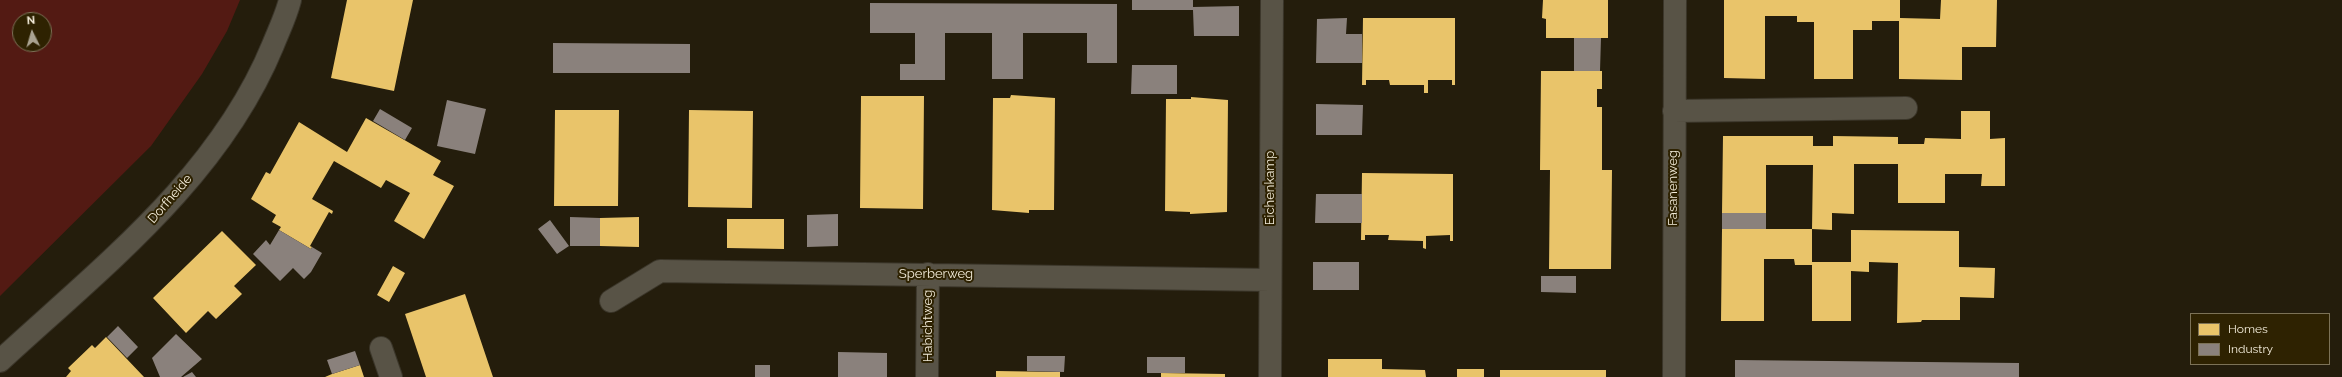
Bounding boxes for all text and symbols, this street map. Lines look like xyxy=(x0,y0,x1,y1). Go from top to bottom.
north arrow xyxy=(12,12,52,52)
text: N xyxy=(26,14,36,27)
street label: Fasanenweg xyxy=(1665,150,1681,226)
street label: Eichenkamp xyxy=(1262,151,1278,225)
street label: Dorfheide xyxy=(145,171,195,227)
street label: Sperberweg xyxy=(899,266,973,282)
street label: Habichtweg xyxy=(920,290,936,362)
legend xyxy=(2190,313,2330,365)
text: Homes xyxy=(2228,322,2268,336)
text: Industry xyxy=(2228,342,2273,356)

